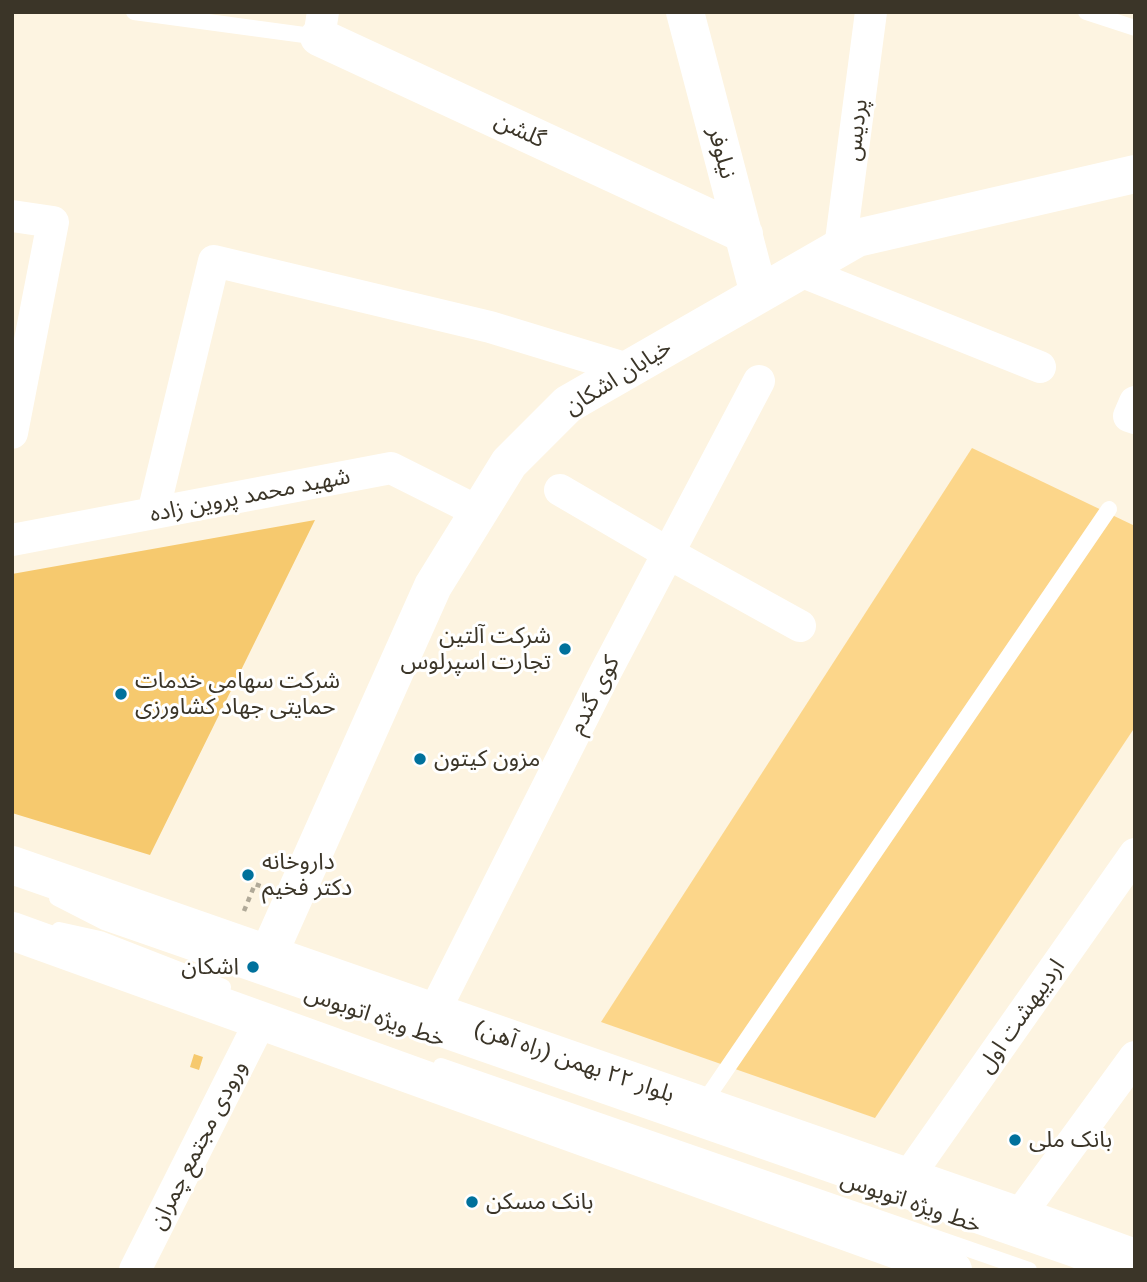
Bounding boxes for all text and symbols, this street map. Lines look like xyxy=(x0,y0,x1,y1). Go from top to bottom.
street label: پردیس xyxy=(839,97,873,163)
street label: گلشن xyxy=(490,106,550,154)
street label: نیلوفر xyxy=(702,124,742,182)
street label: خیابان اشکان xyxy=(559,333,677,421)
street label: شهید محمد پروین زاده xyxy=(147,462,353,528)
place label: شرکت آلتین تجارت اسپرلوس xyxy=(400,622,551,676)
marker: شرکت آلتین تجارت اسپرلوس xyxy=(557,641,573,657)
street label: کوی گندم xyxy=(563,651,625,739)
place label: شرکت سهامی خدمات حمایتی جهاد کشاورزی xyxy=(135,667,340,721)
marker: شرکت سهامی خدمات حمایتی جهاد کشاورزی xyxy=(113,686,129,702)
place label: مزون کیتون xyxy=(434,745,540,773)
marker: مزون کیتون xyxy=(412,751,428,767)
place label: داروخانه دکتر فخیم xyxy=(262,848,352,902)
marker: داروخانه دکتر فخیم xyxy=(240,867,256,883)
place label: اشکان xyxy=(181,953,239,981)
street label: اردیبهشت اول xyxy=(972,954,1070,1078)
marker: اشکان xyxy=(245,959,261,975)
street label: خط ویژه اتوبوس xyxy=(301,979,449,1053)
street label: بلوار ۲۲ بهمن (راه آهن) xyxy=(470,1014,678,1108)
street label: ورودی مجتمع چمران xyxy=(143,1056,253,1234)
place label: بانک ملی xyxy=(1029,1126,1112,1154)
marker: بانک ملی xyxy=(1007,1132,1023,1148)
street label: خط ویژه اتوبوس xyxy=(837,1165,985,1239)
place label: بانک مسکن xyxy=(486,1188,593,1216)
marker: بانک مسکن xyxy=(464,1194,480,1210)

